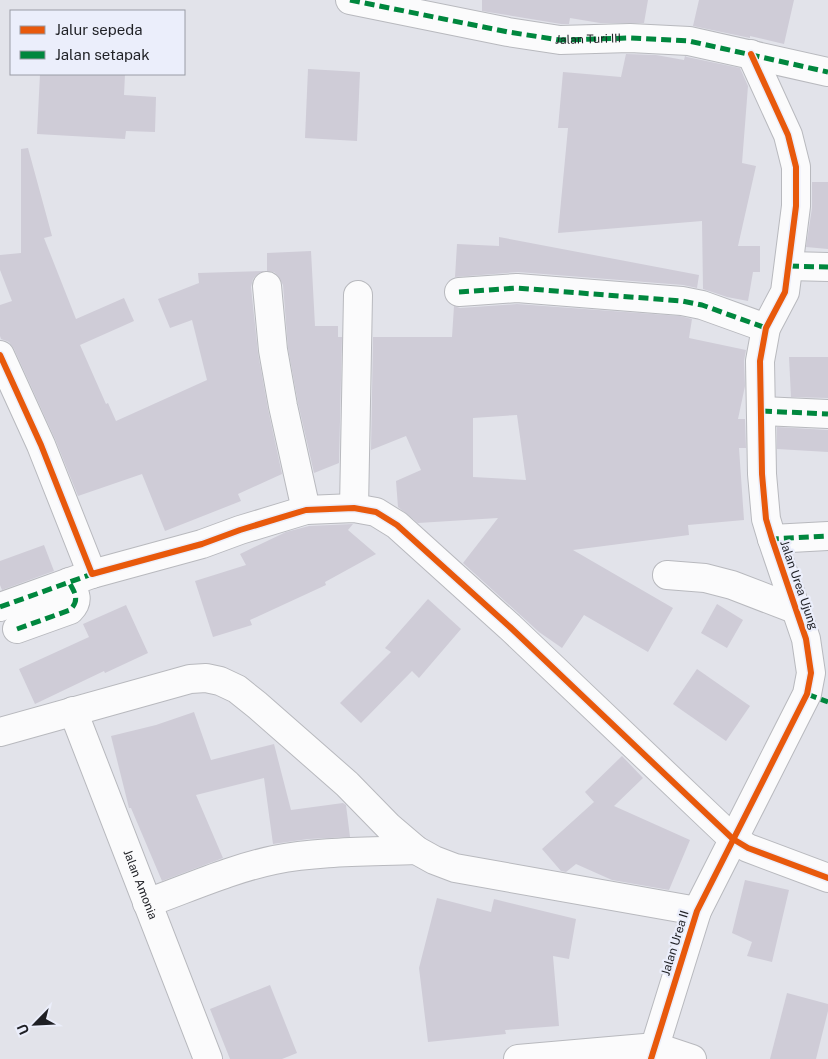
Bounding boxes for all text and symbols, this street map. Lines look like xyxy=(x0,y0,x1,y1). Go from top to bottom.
legend xyxy=(10,10,185,75)
text: Jalur sepeda xyxy=(55,21,143,38)
street label: Jalan Turi III xyxy=(554,31,621,47)
text: Jalan setapak xyxy=(55,46,150,63)
street label: Jalan Urea Ujung xyxy=(777,538,821,632)
street label: Jalan Amonia xyxy=(120,848,160,921)
street label: Jalan Urea II xyxy=(658,909,692,977)
north arrow xyxy=(10,999,60,1049)
text: U xyxy=(14,1021,32,1037)

